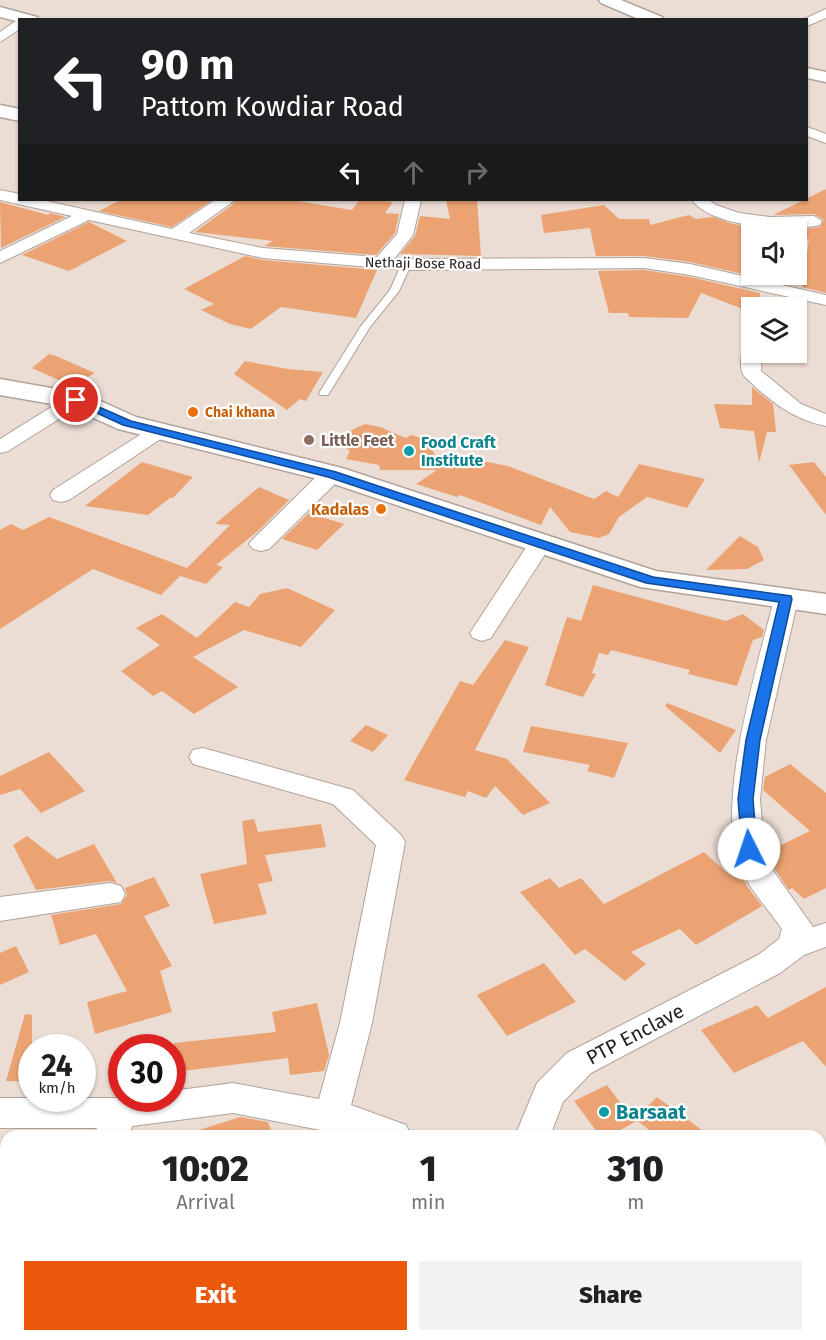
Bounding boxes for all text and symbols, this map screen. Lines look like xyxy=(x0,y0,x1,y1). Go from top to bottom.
text: 90 m xyxy=(141,40,235,90)
icon: left xyxy=(42,42,120,120)
text: Pattom Kowdiar Road xyxy=(141,91,404,123)
icon: left xyxy=(334,156,367,189)
icon: ahead xyxy=(397,156,430,189)
icon: right xyxy=(460,156,493,189)
map controls xyxy=(741,219,807,363)
button: sound xyxy=(741,219,807,285)
street label: Nethaji Bose Road xyxy=(365,254,481,273)
button: layers xyxy=(741,297,807,363)
pin xyxy=(50,374,101,425)
icon: arrive xyxy=(59,383,92,416)
place label: Chai khana xyxy=(205,404,275,421)
marker: Chai khana xyxy=(186,405,200,419)
place label: Little Feet xyxy=(321,431,395,450)
marker: Little Feet xyxy=(302,433,316,447)
place label: Food Craft Institute xyxy=(421,433,497,470)
marker: Food Craft Institute xyxy=(402,444,416,458)
place label: Kadalas xyxy=(311,500,369,519)
marker: Kadalas xyxy=(374,502,388,516)
position arrow xyxy=(717,817,781,881)
street label: PTP Enclave xyxy=(582,998,688,1070)
speed limit sign: 30 xyxy=(108,1034,186,1112)
text: 24 xyxy=(41,1048,73,1084)
text: km/h xyxy=(38,1079,76,1097)
place label: Barsaat xyxy=(616,1100,686,1124)
marker: Barsaat xyxy=(597,1105,611,1119)
text: 10:02 xyxy=(162,1147,249,1191)
text: 1 xyxy=(420,1147,437,1191)
text: 310 xyxy=(607,1147,664,1191)
text: Arrival xyxy=(176,1190,235,1214)
text: min xyxy=(411,1190,445,1214)
text: m xyxy=(627,1190,644,1214)
button: Exit xyxy=(24,1261,407,1330)
button: Share xyxy=(419,1261,802,1330)

